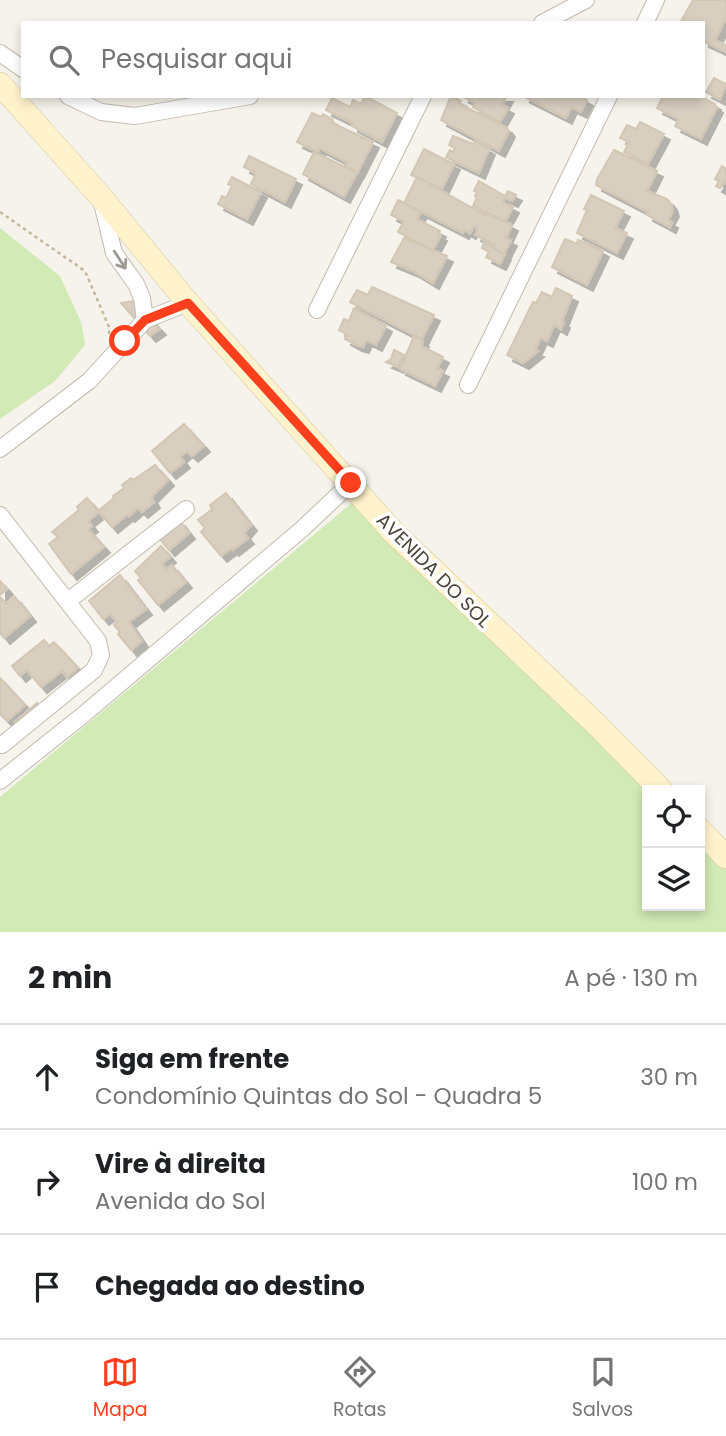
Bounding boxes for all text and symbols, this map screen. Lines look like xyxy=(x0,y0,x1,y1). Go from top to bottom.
search box xyxy=(21,21,705,98)
icon: search xyxy=(45,41,83,79)
text: Pesquisar aqui xyxy=(101,41,292,77)
one-way arrow xyxy=(113,250,127,269)
route start xyxy=(109,325,140,356)
route end xyxy=(335,467,366,498)
street label: AVENIDA DO SOL xyxy=(370,507,497,634)
map controls xyxy=(642,785,705,911)
button: locate xyxy=(642,785,705,848)
button: layers xyxy=(642,848,705,911)
text: 2 min xyxy=(28,956,112,999)
text: A pé · 130 m xyxy=(564,962,698,994)
text: Siga em frente xyxy=(95,1041,289,1077)
icon: ahead xyxy=(28,1058,66,1096)
text: 30 m xyxy=(640,1061,698,1093)
text: Condomínio Quintas do Sol - Quadra 5 xyxy=(95,1080,542,1112)
text: Vire à direita xyxy=(95,1146,266,1182)
icon: right xyxy=(28,1163,66,1201)
text: 100 m xyxy=(632,1166,698,1198)
text: Avenida do Sol xyxy=(95,1185,266,1217)
icon: arrive xyxy=(28,1268,66,1306)
text: Chegada ao destino xyxy=(95,1268,365,1304)
tab: Mapa xyxy=(93,1353,148,1424)
tab: Rotas xyxy=(333,1353,386,1424)
tab: Salvos xyxy=(572,1353,633,1424)

